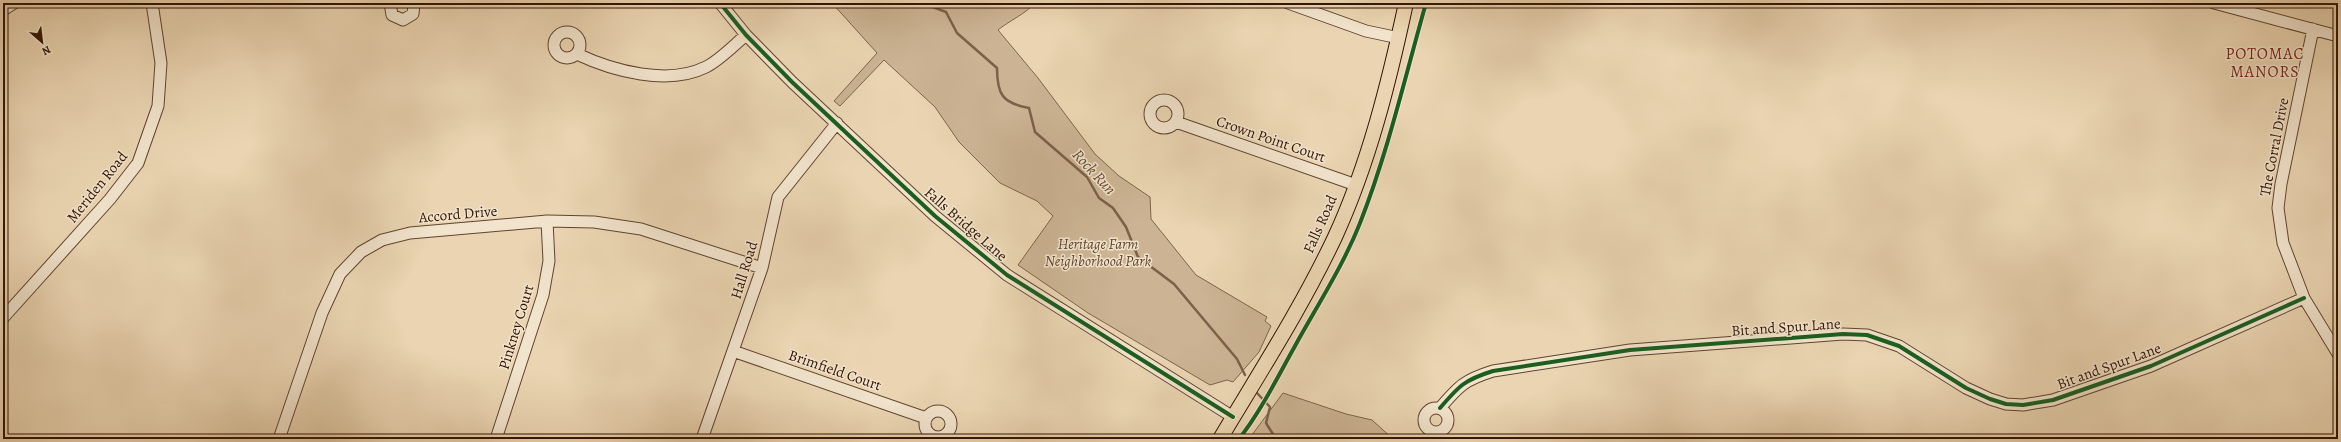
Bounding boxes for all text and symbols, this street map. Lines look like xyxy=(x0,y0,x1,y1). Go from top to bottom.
north arrow xyxy=(22,22,62,62)
text: N xyxy=(39,42,54,59)
district label: POTOMAC MANORS xyxy=(2225,43,2305,83)
street label: The Corral Drive xyxy=(2255,96,2293,198)
street label: Crown Point Court xyxy=(1214,111,1328,167)
water label: Rock Run xyxy=(1067,144,1121,200)
street label: Meriden Road xyxy=(62,146,133,227)
street label: Falls Bridge Lane xyxy=(920,182,1012,266)
street label: Falls Road xyxy=(1298,191,1342,256)
street label: Accord Drive xyxy=(417,201,498,227)
park label: Heritage Farm Neighborhood Park xyxy=(1045,234,1152,271)
street label: Hall Road xyxy=(726,238,763,301)
street label: Pinkney Court xyxy=(494,282,538,372)
street label: Bit and Spur Lane xyxy=(1731,313,1842,341)
street label: Bit and Spur Lane xyxy=(2054,338,2164,394)
street label: Brimfield Court xyxy=(786,345,884,395)

